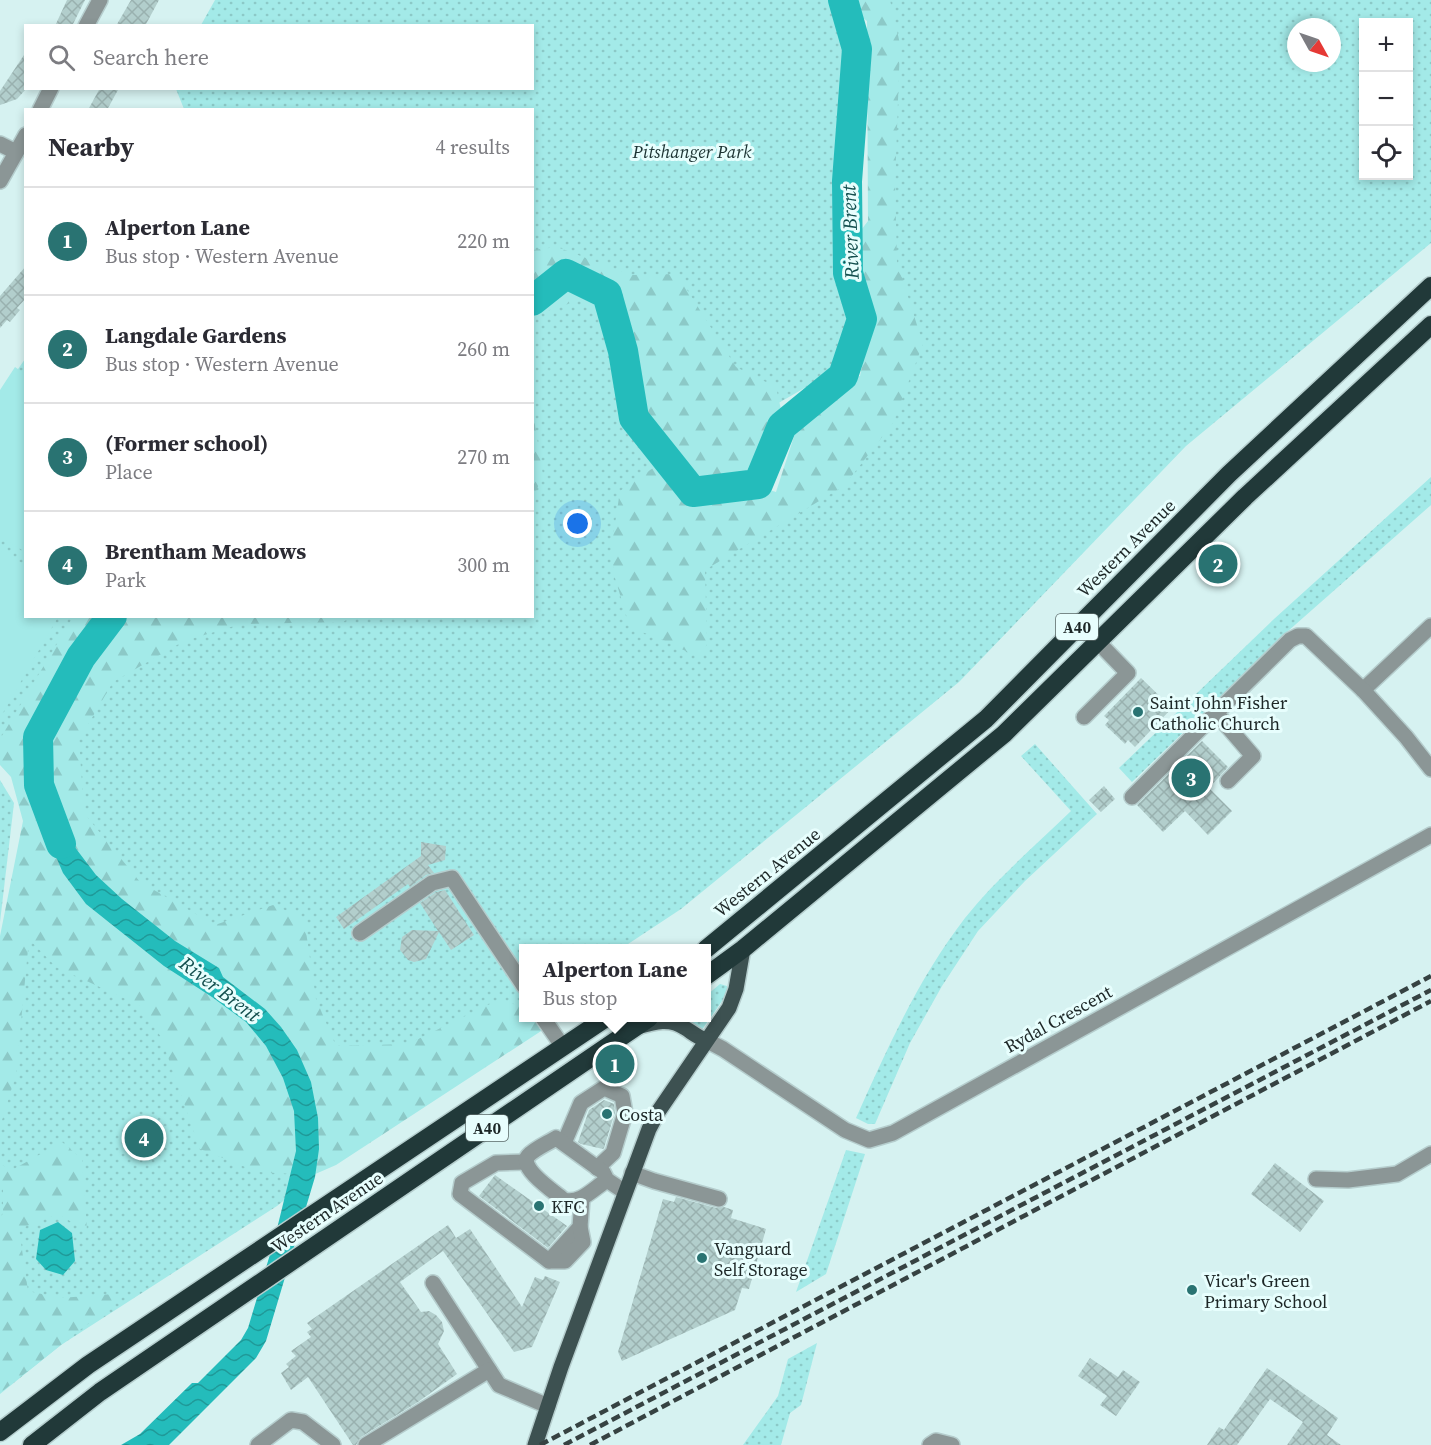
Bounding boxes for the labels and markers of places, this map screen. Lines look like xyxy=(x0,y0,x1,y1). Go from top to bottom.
pin: 2 xyxy=(1198,542,1238,586)
place label: Saint John Fisher Catholic Church xyxy=(1150,690,1288,736)
marker: Saint John Fisher Catholic Church xyxy=(1131,705,1145,719)
pin: 3 xyxy=(1172,756,1210,800)
pin: 1 xyxy=(596,1042,634,1086)
place label: Costa xyxy=(619,1102,664,1127)
marker: Costa xyxy=(600,1107,614,1121)
pin: 4 xyxy=(124,1116,164,1160)
place label: KFC xyxy=(551,1194,585,1219)
marker: KFC xyxy=(532,1199,546,1213)
place label: Vanguard Self Storage xyxy=(714,1236,808,1282)
marker: Vanguard Self Storage xyxy=(695,1251,709,1265)
place label: Vicar's Green Primary School xyxy=(1204,1268,1327,1314)
marker: Vicar's Green Primary School xyxy=(1185,1283,1199,1297)

